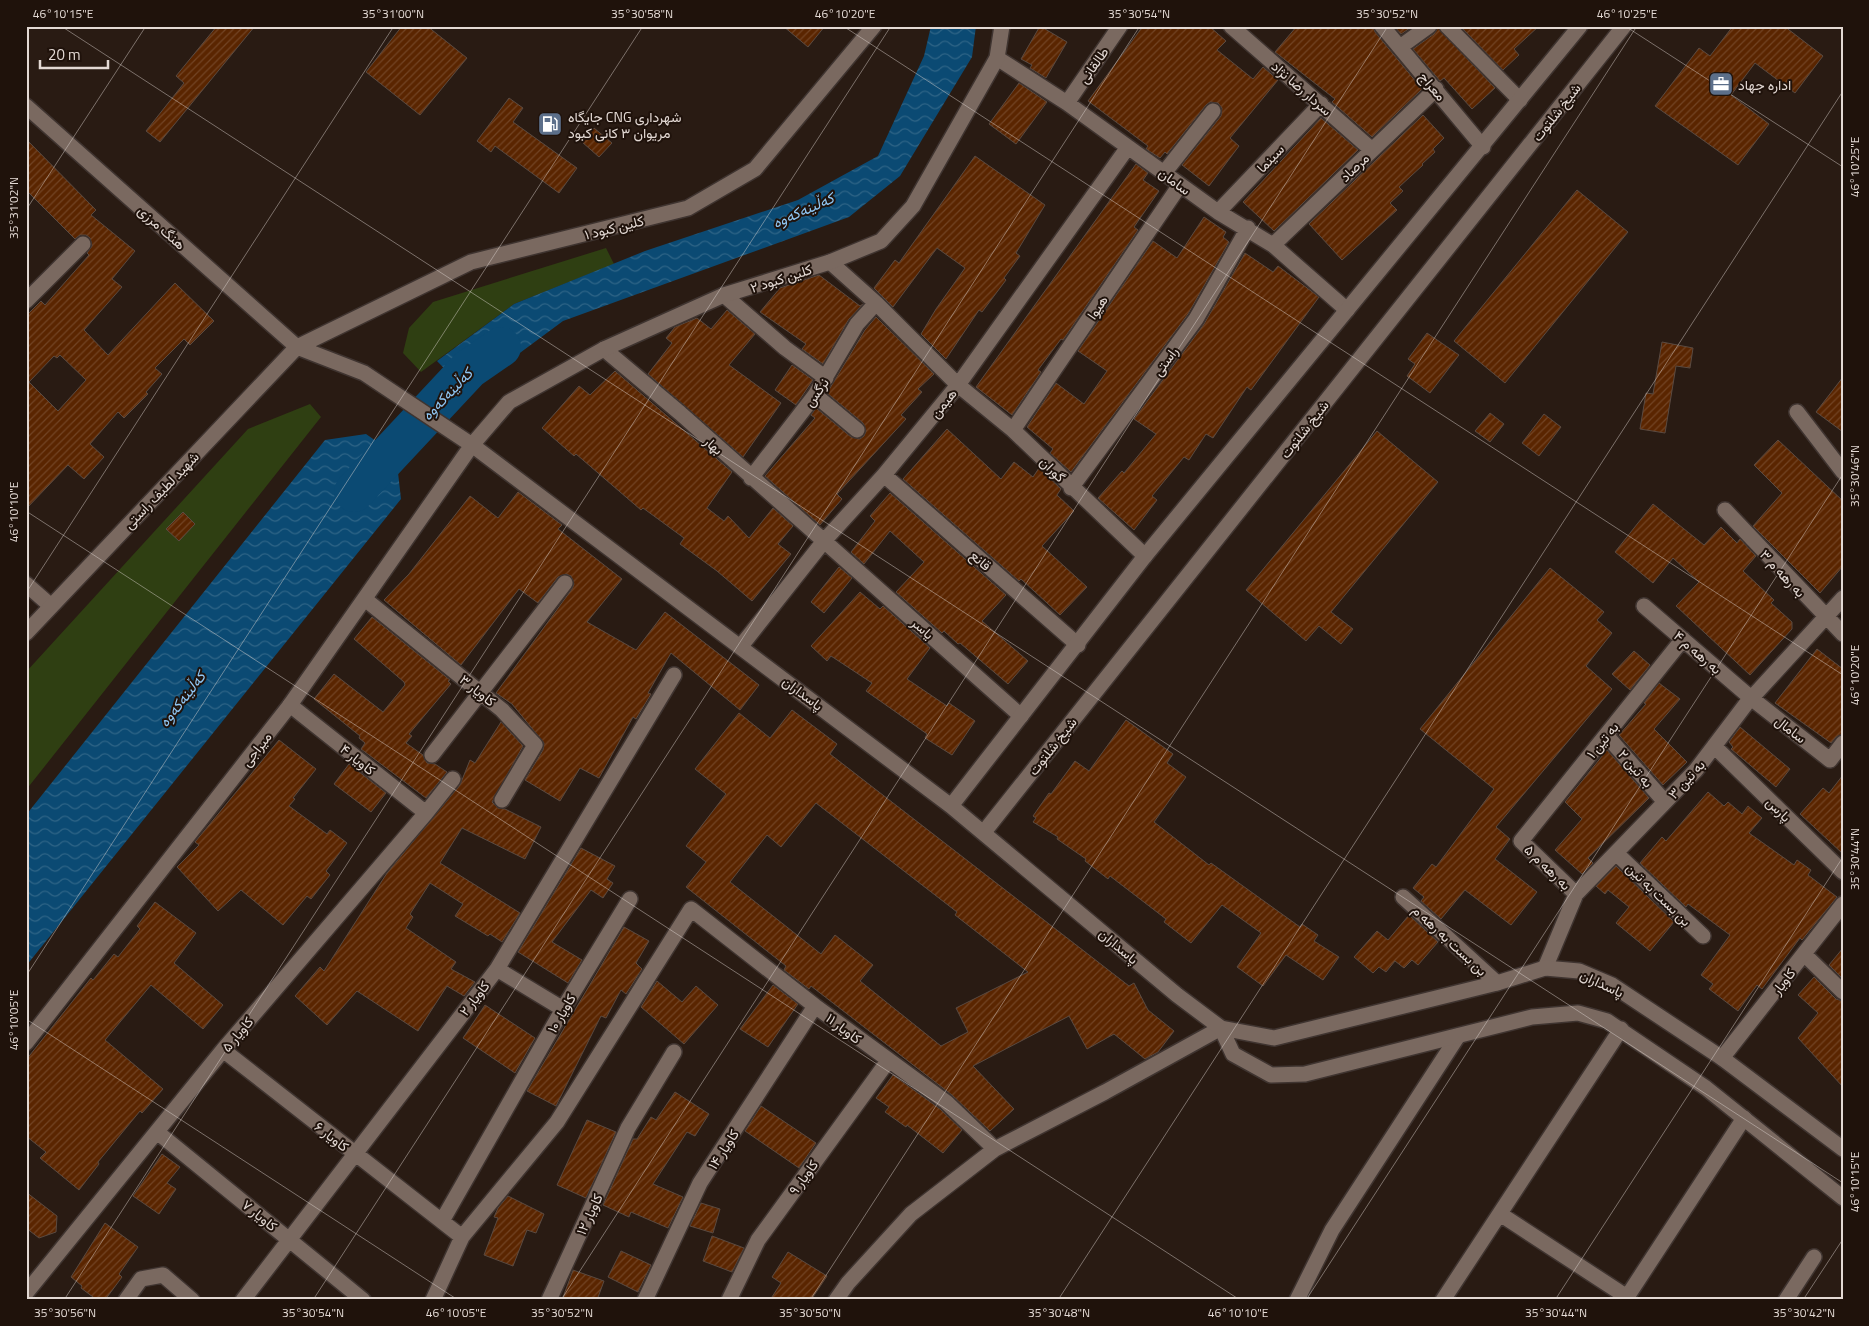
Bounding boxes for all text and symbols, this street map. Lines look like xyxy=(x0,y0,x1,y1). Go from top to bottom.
text: 46°10'15"E xyxy=(33,4,94,23)
text: 35°31'00"N xyxy=(362,4,424,23)
text: 35°30'58"N xyxy=(611,4,673,23)
text: 46°10'20"E xyxy=(815,4,876,23)
text: 35°30'54"N xyxy=(1108,4,1170,23)
text: 35°30'52"N xyxy=(1356,4,1418,23)
text: 46°10'25"E xyxy=(1597,4,1658,23)
scale bar xyxy=(40,38,108,70)
street label: طالقانی xyxy=(1073,42,1113,88)
text: 20 m xyxy=(48,43,81,66)
street label: سردار رضا نژاد xyxy=(1267,56,1337,120)
street label: معراج xyxy=(1414,67,1452,106)
office icon: اداره جهاد xyxy=(1708,71,1734,97)
place label: اداره جهاد xyxy=(1738,74,1791,95)
street label: شیخ شلتوت xyxy=(1527,79,1586,146)
place label: جایگاه CNG شهرداری مریوان ۳ کانی کبود xyxy=(568,106,682,143)
fuel station icon: جایگاه CNG شهرداری مریوان ۳ کانی کبود xyxy=(537,111,563,137)
text: 46°10'25"E xyxy=(1845,136,1864,197)
street label: سینما xyxy=(1251,139,1289,177)
street label: مرصاد xyxy=(1335,148,1373,186)
street label: سامان xyxy=(1155,162,1195,200)
text: 35°31'02"N xyxy=(4,177,23,239)
water label: کەڵینەکەوە xyxy=(769,185,840,234)
street label: هنگ مرزی xyxy=(133,200,191,254)
street label: کلین کبود ۱ xyxy=(582,209,646,245)
street label: کلین کبود ۲ xyxy=(747,258,815,298)
street label: هیوا xyxy=(1081,291,1113,323)
street label: راستی xyxy=(1147,342,1183,380)
water label: کەڵینەکەوە xyxy=(416,361,480,425)
street label: نرگس xyxy=(798,373,834,411)
street label: هیمن xyxy=(924,383,962,422)
street label: شیخ شلتوت xyxy=(1275,396,1334,463)
street label: بهار xyxy=(699,430,728,459)
text: 35°30'46"N xyxy=(1845,445,1864,507)
street label: شهید لطیف راستی xyxy=(119,447,203,533)
street label: گوران xyxy=(1035,451,1071,487)
text: 46°10'10"E xyxy=(4,481,23,542)
street label: به رهه م ۳ xyxy=(1755,544,1811,602)
street label: قانع xyxy=(965,545,996,576)
street label: یاسر xyxy=(906,611,939,644)
street label: به رهه م ۴ xyxy=(1669,625,1727,679)
text: 46°10'20"E xyxy=(1845,644,1864,705)
water label: کەڵینەکەوە xyxy=(153,664,213,732)
street label: کاویار ۳ xyxy=(455,669,501,711)
street label: پاسداران xyxy=(778,671,828,715)
street label: سامال xyxy=(1771,710,1811,748)
street label: شیخ شلتوت xyxy=(1023,713,1082,780)
street label: به تین ۱ xyxy=(1581,717,1623,763)
street label: میراجی xyxy=(236,727,276,771)
street label: کاویار ۴ xyxy=(336,738,380,780)
street label: به تین ۲ xyxy=(1613,744,1659,792)
street label: به تین ۳ xyxy=(1663,755,1709,803)
street label: پارس xyxy=(1762,792,1796,826)
text: 35°30'44"N xyxy=(1845,828,1864,890)
street label: به رهه م ۵ xyxy=(1520,839,1576,895)
street label: بن بست به تین xyxy=(1622,857,1696,931)
street label: بن بست به رهه م xyxy=(1408,900,1492,980)
street label: پاسداران xyxy=(1095,923,1143,969)
street label: کاویار xyxy=(1765,963,1800,1000)
street label: پاسداران xyxy=(1577,964,1627,1002)
street label: کاویار ۲ xyxy=(454,976,494,1020)
text: 46°10'05"E xyxy=(4,989,23,1050)
street label: کاویار ۱۰ xyxy=(541,990,581,1036)
street label: کاویار ۱۱ xyxy=(822,1008,866,1048)
street label: کاویار ۵ xyxy=(216,1012,258,1056)
street label: کاویار ۶ xyxy=(310,1116,354,1156)
street label: کاویار ۱۴ xyxy=(702,1125,744,1173)
text: 46°10'15"E xyxy=(1845,1151,1864,1212)
street label: کاویار ۹ xyxy=(783,1155,823,1199)
street label: کاویار ۱۲ xyxy=(570,1190,608,1238)
street label: کاویار ۷ xyxy=(238,1194,282,1236)
text: 35°30'56"N xyxy=(34,1303,96,1322)
text: 35°30'54"N xyxy=(282,1303,344,1322)
text: 46°10'05"E xyxy=(426,1303,487,1322)
text: 35°30'52"N xyxy=(531,1303,593,1322)
text: 35°30'50"N xyxy=(779,1303,841,1322)
text: 35°30'48"N xyxy=(1028,1303,1090,1322)
text: 46°10'10"E xyxy=(1208,1303,1269,1322)
text: 35°30'44"N xyxy=(1525,1303,1587,1322)
text: 35°30'42"N xyxy=(1773,1303,1835,1322)

